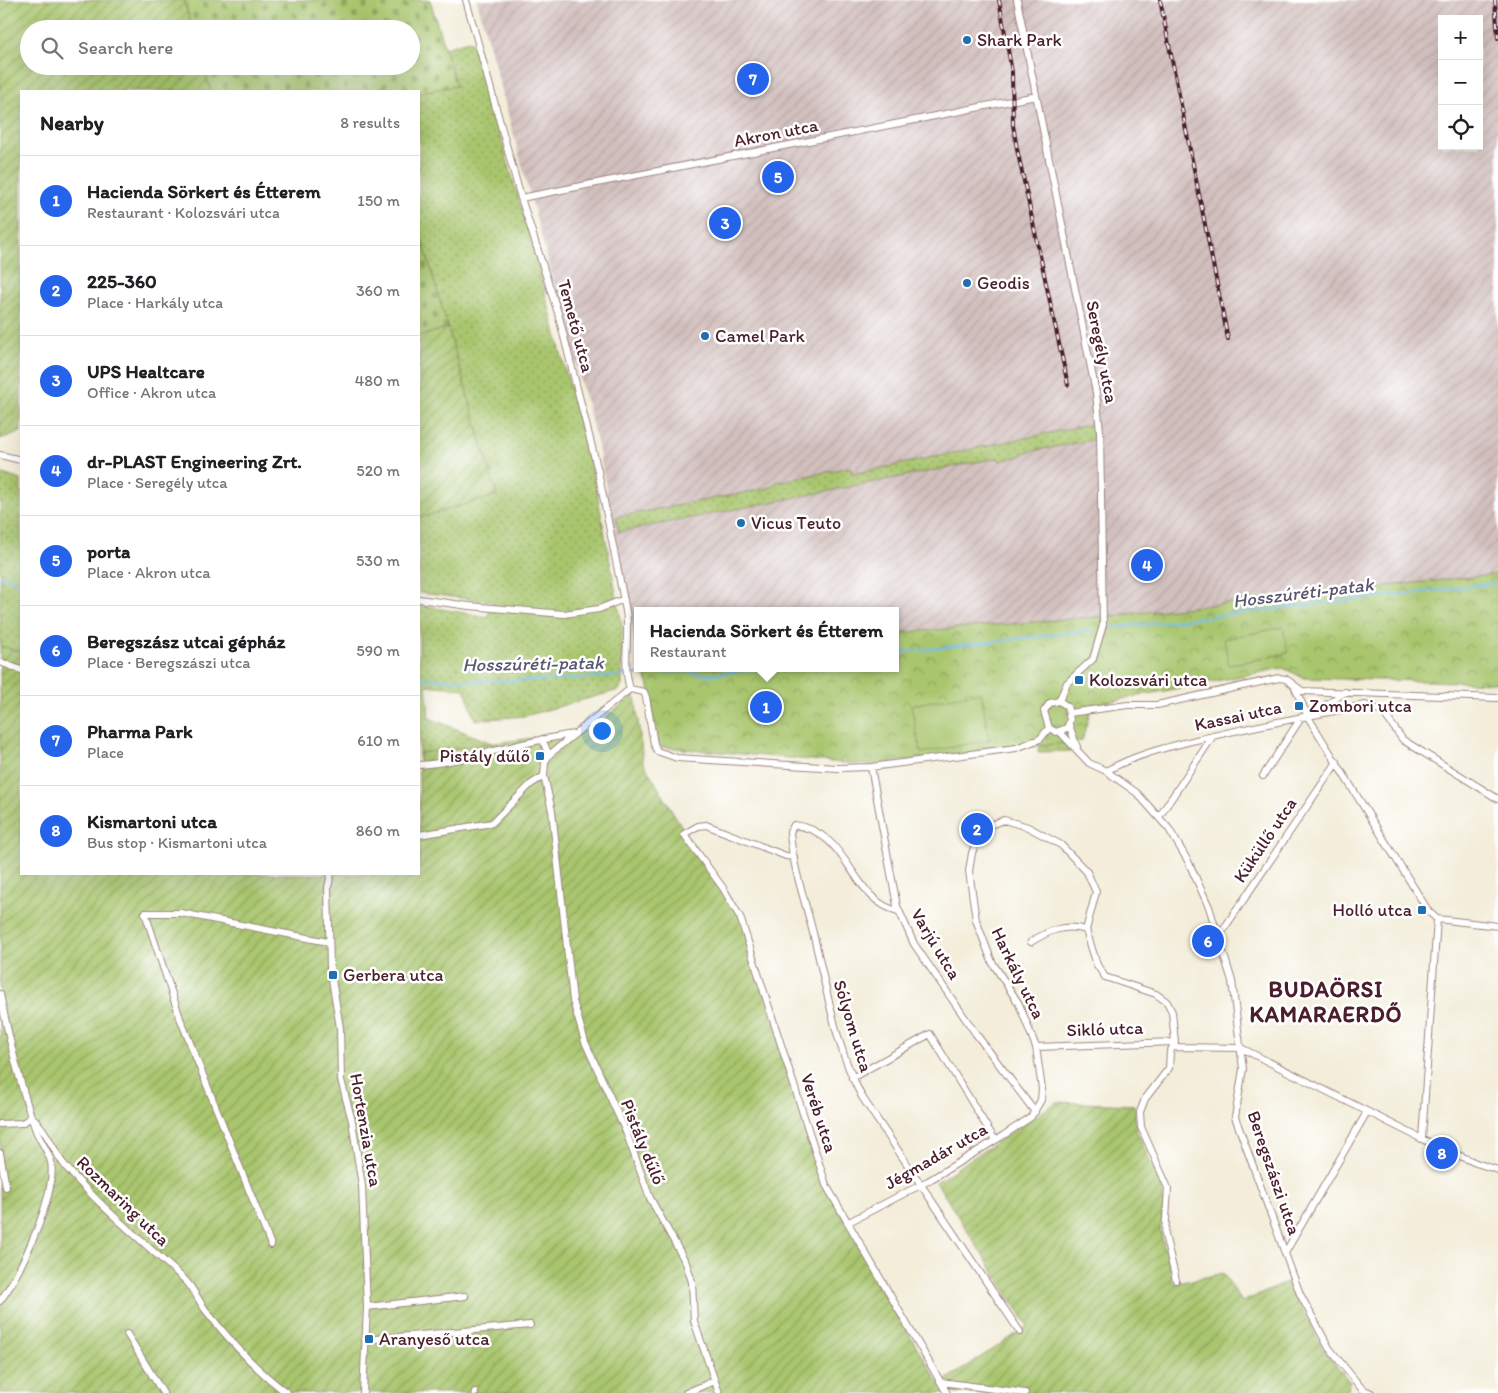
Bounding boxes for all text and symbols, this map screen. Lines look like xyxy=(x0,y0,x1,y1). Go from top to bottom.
map controls xyxy=(1438,15,1483,150)
button: + xyxy=(1438,15,1483,60)
search box xyxy=(20,20,420,75)
place label: Shark Park xyxy=(977,29,1062,51)
icon: search xyxy=(38,34,66,62)
marker: Shark Park xyxy=(961,34,973,46)
text: Search here xyxy=(78,36,173,59)
pin: 7 xyxy=(737,60,769,98)
button: − xyxy=(1438,60,1483,105)
button: locate xyxy=(1438,105,1483,150)
text: Nearby xyxy=(40,110,104,135)
text: 8 results xyxy=(340,113,400,132)
street label: Akron utca xyxy=(732,114,821,152)
pin: 5 xyxy=(762,158,794,196)
text: Hacienda Sörkert és Étterem xyxy=(87,180,321,203)
text: 1 xyxy=(52,191,60,210)
text: 150 m xyxy=(357,191,400,210)
text: Restaurant · Kolozsvári utca xyxy=(87,203,280,222)
pin: 3 xyxy=(709,204,741,242)
text: 225-360 xyxy=(87,270,157,293)
place label: Geodis xyxy=(977,272,1030,294)
street label: Temető utca xyxy=(553,277,599,375)
marker: Geodis xyxy=(961,277,973,289)
text: 2 xyxy=(52,281,60,300)
text: 360 m xyxy=(356,281,400,300)
text: Place · Harkály utca xyxy=(87,293,223,312)
street label: Seregély utca xyxy=(1081,299,1123,406)
place label: Camel Park xyxy=(715,325,806,347)
marker: Camel Park xyxy=(699,330,711,342)
text: UPS Healtcare xyxy=(87,360,205,383)
text: 3 xyxy=(52,371,60,390)
text: 480 m xyxy=(355,371,400,390)
text: Office · Akron utca xyxy=(87,383,216,402)
text: dr-PLAST Engineering Zrt. xyxy=(87,450,302,473)
text: 4 xyxy=(51,461,61,480)
text: 520 m xyxy=(356,461,400,480)
text: Place · Seregély utca xyxy=(87,473,228,492)
place label: Vicus Teuto xyxy=(751,512,841,534)
marker: Vicus Teuto xyxy=(735,517,747,529)
text: porta xyxy=(87,540,130,563)
pin: 4 xyxy=(1131,546,1163,584)
text: 5 xyxy=(52,551,60,570)
text: 530 m xyxy=(356,551,400,570)
text: Place · Akron utca xyxy=(87,563,211,582)
water label: Hosszúréti-patak xyxy=(1231,572,1376,613)
popup xyxy=(634,607,899,672)
text: Hacienda Sörkert és Étterem xyxy=(650,619,883,642)
text: Beregszász utcai gépház xyxy=(87,630,285,653)
text: 6 xyxy=(52,641,60,660)
text: 590 m xyxy=(356,641,400,660)
text: Restaurant xyxy=(650,642,726,661)
water label: Hosszúréti-patak xyxy=(462,651,605,676)
text: Place · Beregszászi utca xyxy=(87,653,251,672)
place label: Kolozsvári utca xyxy=(1089,669,1207,691)
marker: Kolozsvári utca xyxy=(1073,674,1085,686)
pin: 1 xyxy=(750,688,782,726)
place label: Zombori utca xyxy=(1309,695,1412,717)
street label: Kassai utca xyxy=(1192,696,1284,736)
marker: Zombori utca xyxy=(1293,700,1305,712)
your location xyxy=(589,718,615,744)
text: Pharma Park xyxy=(87,720,193,743)
text: 7 xyxy=(52,731,60,750)
text: 610 m xyxy=(357,731,400,750)
text: Place xyxy=(87,743,124,762)
place label: Pistály dűlő xyxy=(439,745,530,767)
marker: Pistály dűlő xyxy=(534,750,546,762)
street label: Küküllő utca xyxy=(1229,793,1302,887)
text: Kismartoni utca xyxy=(87,810,217,833)
pin: 2 xyxy=(961,810,993,848)
text: 8 xyxy=(52,821,60,840)
text: 860 m xyxy=(356,821,400,840)
text: Bus stop · Kismartoni utca xyxy=(87,833,267,852)
place label: Holló utca xyxy=(1332,899,1413,921)
street label: Varjú utca xyxy=(906,904,966,984)
marker: Holló utca xyxy=(1416,904,1428,916)
pin: 6 xyxy=(1192,922,1224,960)
street label: Harkály utca xyxy=(986,924,1050,1022)
place label: Gerbera utca xyxy=(343,964,444,986)
marker: Gerbera utca xyxy=(327,969,339,981)
district label: BUDAÖRSI KAMARAERDŐ xyxy=(1250,976,1402,1028)
street label: Sólyom utca xyxy=(829,977,878,1075)
street label: Sikló utca xyxy=(1066,1017,1144,1041)
street label: Hortenzia utca xyxy=(345,1071,387,1189)
street label: Veréb utca xyxy=(796,1071,842,1156)
street label: Pistály dűlő xyxy=(616,1096,670,1188)
street label: Beregszászi utca xyxy=(1242,1108,1306,1239)
street label: Jégmadár utca xyxy=(881,1117,992,1194)
pin: 8 xyxy=(1426,1134,1458,1172)
street label: Rozmaring utca xyxy=(72,1151,174,1251)
place label: Aranyeső utca xyxy=(379,1328,490,1350)
marker: Aranyeső utca xyxy=(363,1333,375,1345)

